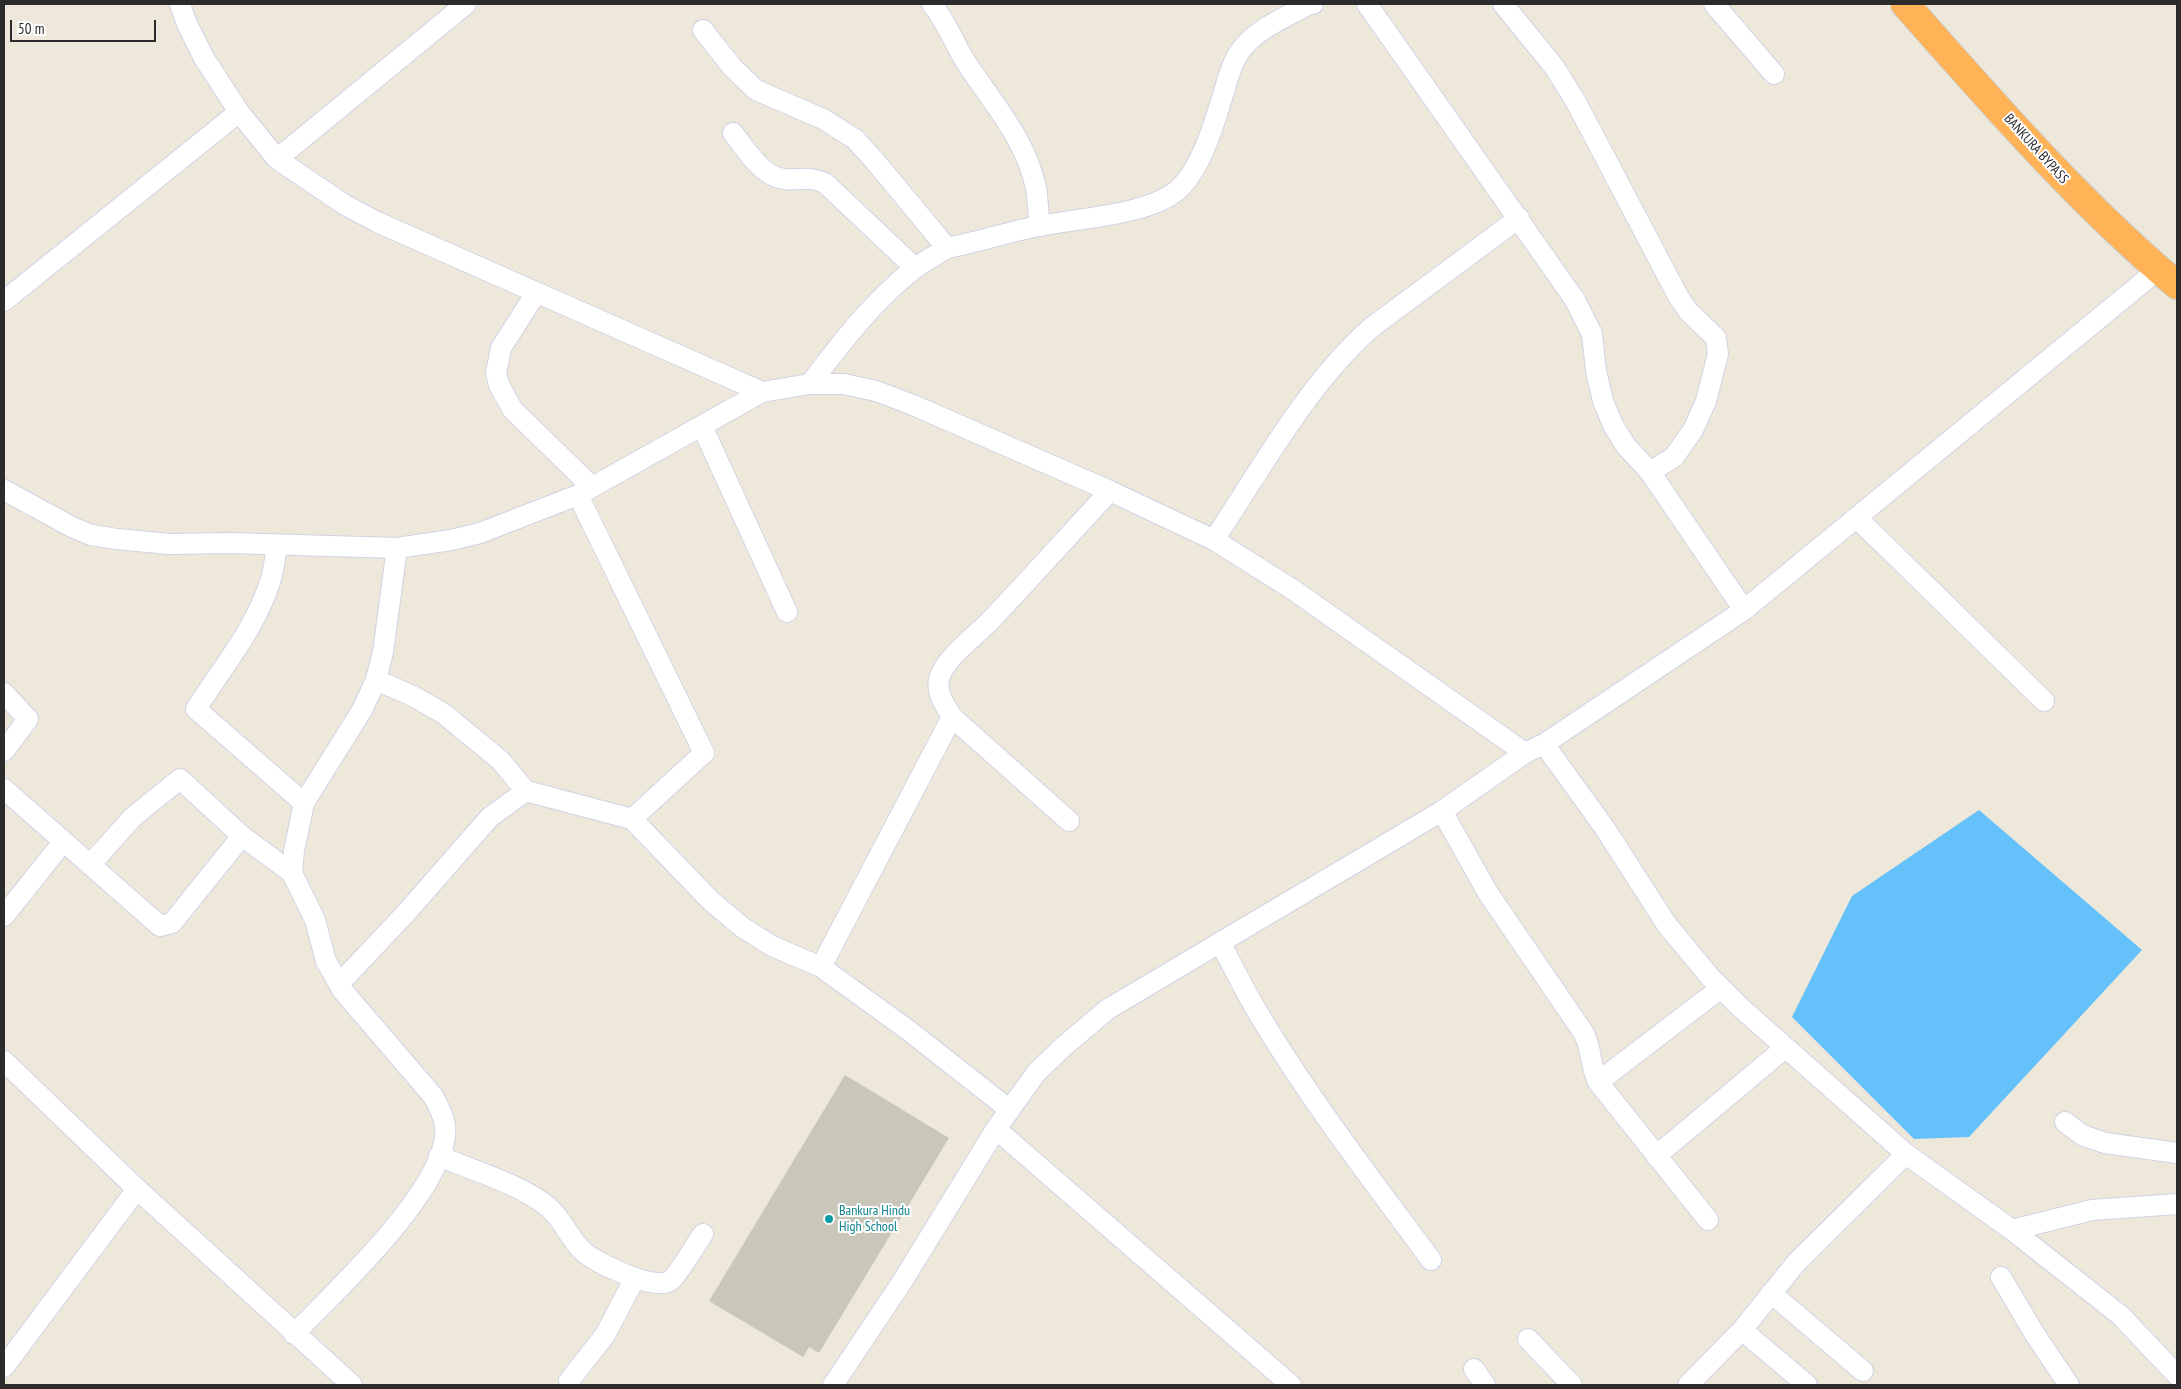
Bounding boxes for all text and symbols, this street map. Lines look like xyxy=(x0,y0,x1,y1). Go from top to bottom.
scale bar xyxy=(12,10,159,42)
text: 50 m xyxy=(18,19,44,38)
street label: BANKURA BYPASS xyxy=(2000,111,2072,187)
place label: Bankura Hindu High School xyxy=(839,1203,910,1236)
marker: Bankura Hindu High School xyxy=(823,1213,835,1225)

